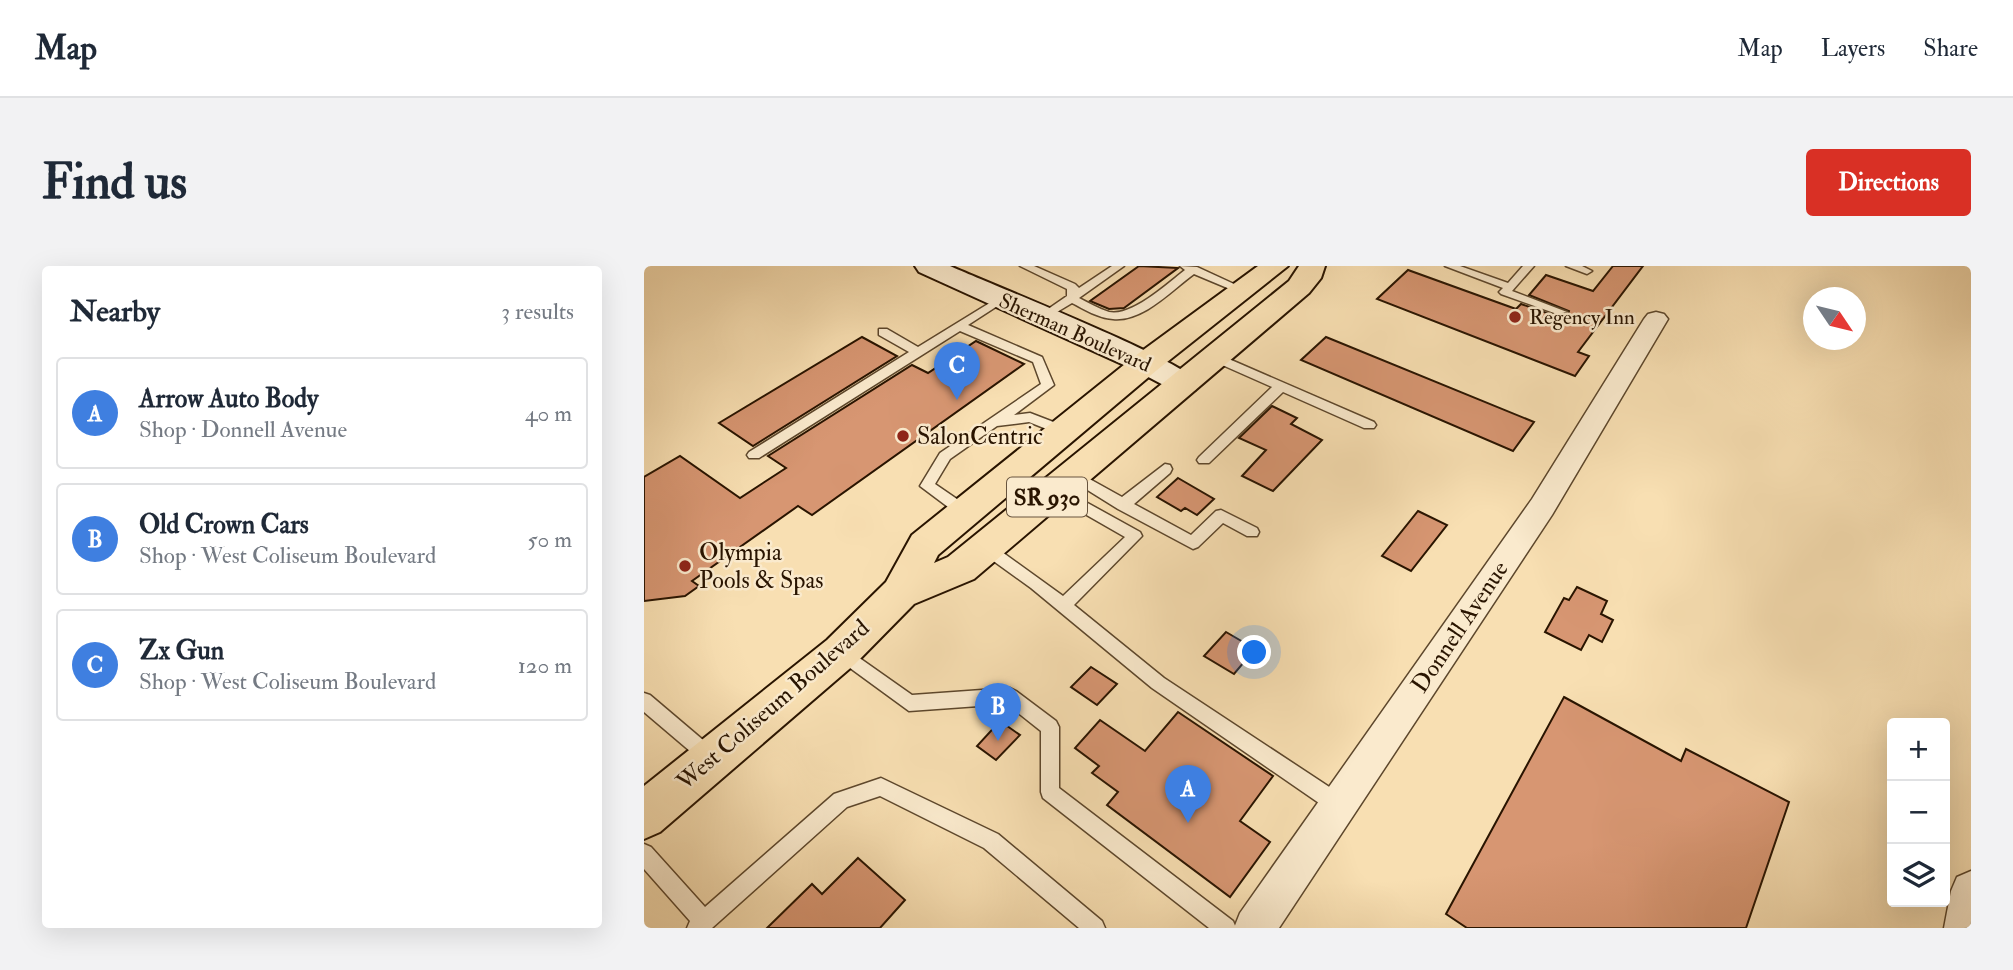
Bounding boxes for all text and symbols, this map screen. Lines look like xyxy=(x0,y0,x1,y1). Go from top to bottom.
text: Map xyxy=(35,28,97,69)
text: Map xyxy=(1738,33,1783,64)
text: Layers xyxy=(1821,33,1885,64)
text: Share xyxy=(1923,33,1978,64)
button: Directions xyxy=(1806,149,1971,216)
text: Find us xyxy=(42,152,187,213)
street label: Sherman Boulevard xyxy=(995,287,1156,379)
north arrow xyxy=(1803,287,1866,350)
text: Nearby xyxy=(70,293,160,330)
text: 3 results xyxy=(501,297,574,326)
place label: Regency Inn xyxy=(1529,304,1635,331)
marker: Regency Inn xyxy=(1507,309,1523,325)
pin: C xyxy=(934,342,980,400)
text: Arrow Auto Body xyxy=(139,383,319,415)
text: A xyxy=(88,399,102,428)
text: 40 m xyxy=(525,399,572,428)
text: Shop · Donnell Avenue xyxy=(139,415,347,444)
place label: SalonCentric xyxy=(917,421,1043,452)
marker: SalonCentric xyxy=(895,428,911,444)
road number: SR 930 xyxy=(1007,478,1087,516)
text: Old Crown Cars xyxy=(139,509,309,541)
text: B xyxy=(87,525,103,554)
text: 50 m xyxy=(528,525,572,554)
place label: Olympia Pools & Spas xyxy=(699,537,823,596)
text: Shop · West Coliseum Boulevard xyxy=(139,541,436,570)
street label: Donnell Avenue xyxy=(1404,555,1516,699)
marker: Olympia Pools & Spas xyxy=(677,558,693,574)
street label: West Coliseum Boulevard xyxy=(669,613,876,798)
text: Zx Gun xyxy=(139,635,224,667)
your location xyxy=(1237,635,1271,669)
text: C xyxy=(87,651,103,680)
text: 120 m xyxy=(518,651,572,680)
text: Shop · West Coliseum Boulevard xyxy=(139,667,436,696)
pin: B xyxy=(975,683,1021,741)
map controls xyxy=(1887,718,1950,907)
button: + xyxy=(1887,718,1950,781)
pin: A xyxy=(1165,765,1211,823)
button: − xyxy=(1887,781,1950,844)
button: layers xyxy=(1887,844,1950,907)

